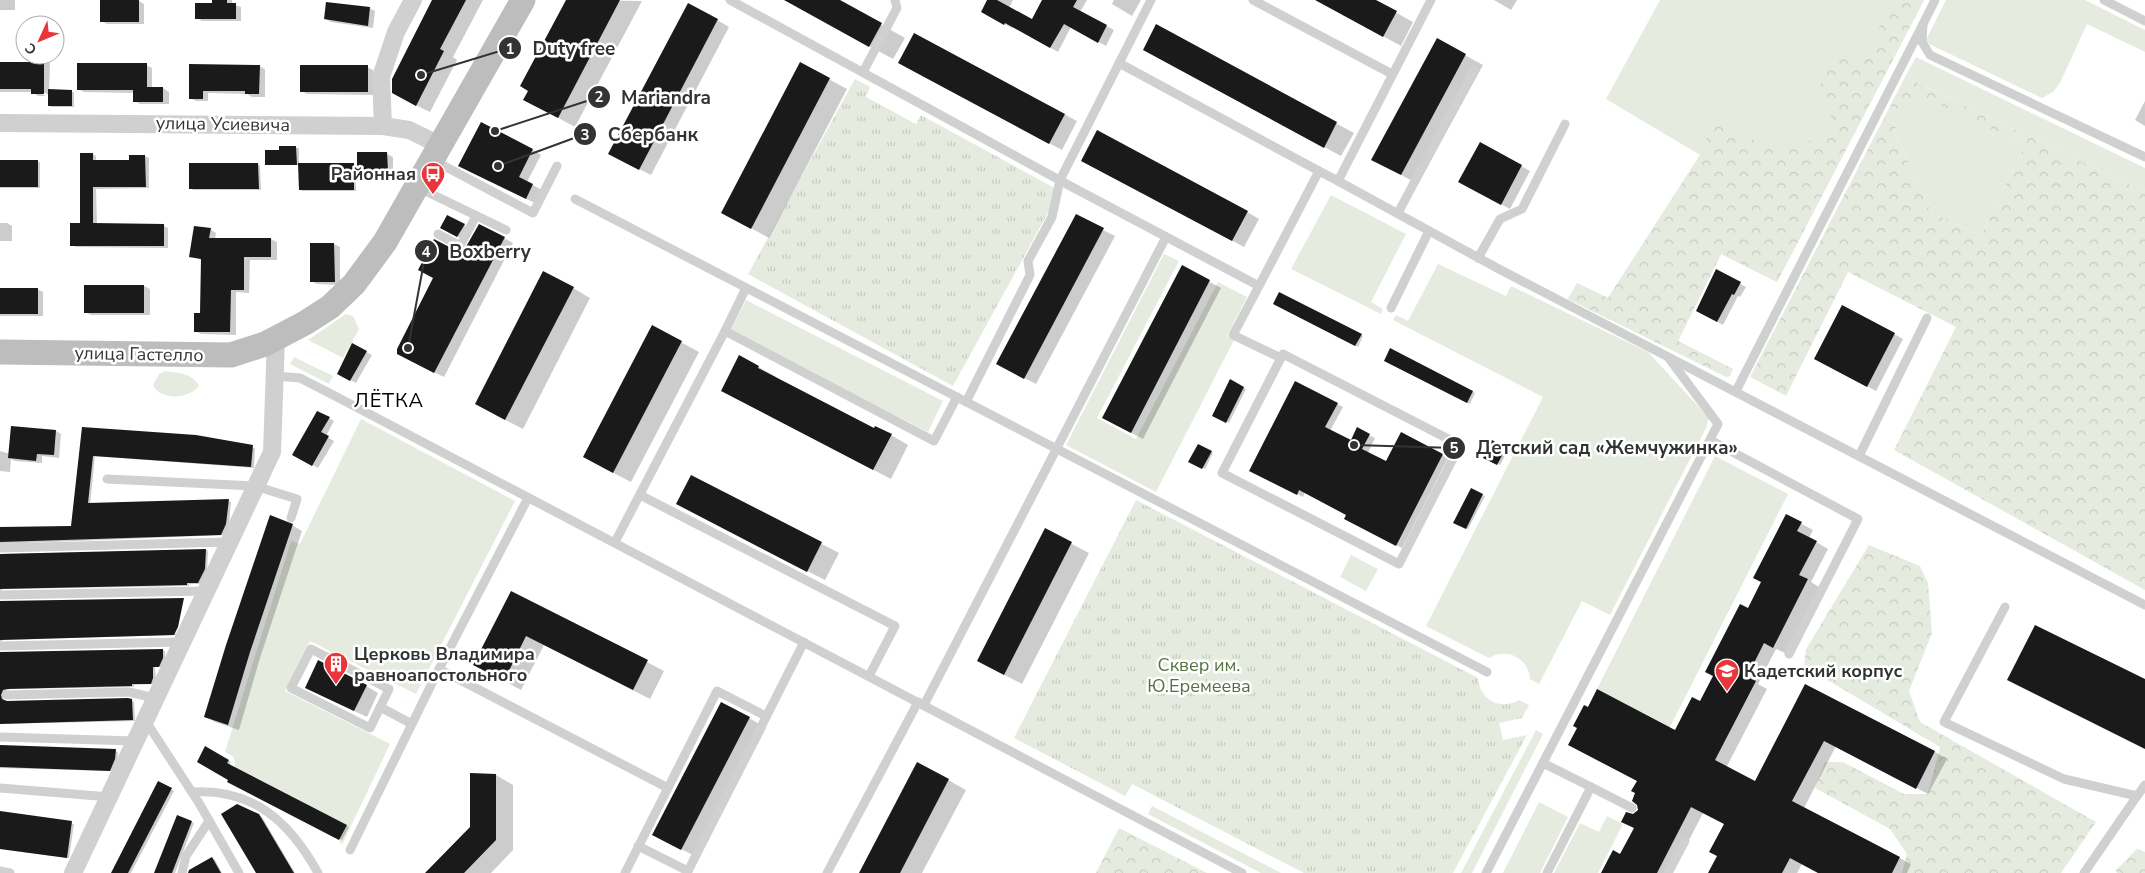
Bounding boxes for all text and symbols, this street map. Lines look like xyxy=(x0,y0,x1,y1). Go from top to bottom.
north arrow xyxy=(15,15,65,65)
callout: Duty free xyxy=(498,31,626,65)
text: Duty free xyxy=(533,36,615,62)
text: С xyxy=(21,38,41,59)
text: 1 xyxy=(505,39,515,59)
callout: Mariandra xyxy=(586,80,721,114)
text: Mariandra xyxy=(621,85,711,111)
text: 2 xyxy=(594,87,604,107)
street label: улица Усиевича xyxy=(156,111,290,137)
callout: Сбербанк xyxy=(572,117,708,151)
text: Сбербанк xyxy=(608,122,699,148)
text: 3 xyxy=(580,125,590,145)
bus stop icon: Районная xyxy=(420,161,446,195)
place label: Районная xyxy=(331,162,416,186)
callout: Boxberry xyxy=(414,234,540,268)
text: Boxberry xyxy=(449,239,532,265)
text: 4 xyxy=(421,242,431,262)
street label: улица Гастелло xyxy=(74,341,204,367)
district label: ЛЁТКА xyxy=(354,387,424,414)
callout: Детский сад «Жемчужинка» xyxy=(1441,431,1748,465)
text: Детский сад «Жемчужинка» xyxy=(1476,435,1738,461)
text: 5 xyxy=(1449,438,1459,458)
place label: Церковь Владимира равноапостольного xyxy=(354,642,535,687)
building icon: Церковь Владимира равноапостольного xyxy=(323,651,349,685)
park label: Сквер им. Ю.Еремеева xyxy=(1147,653,1251,698)
school or university icon: Кадетский корпус xyxy=(1714,658,1740,692)
place label: Кадетский корпус xyxy=(1744,659,1902,683)

